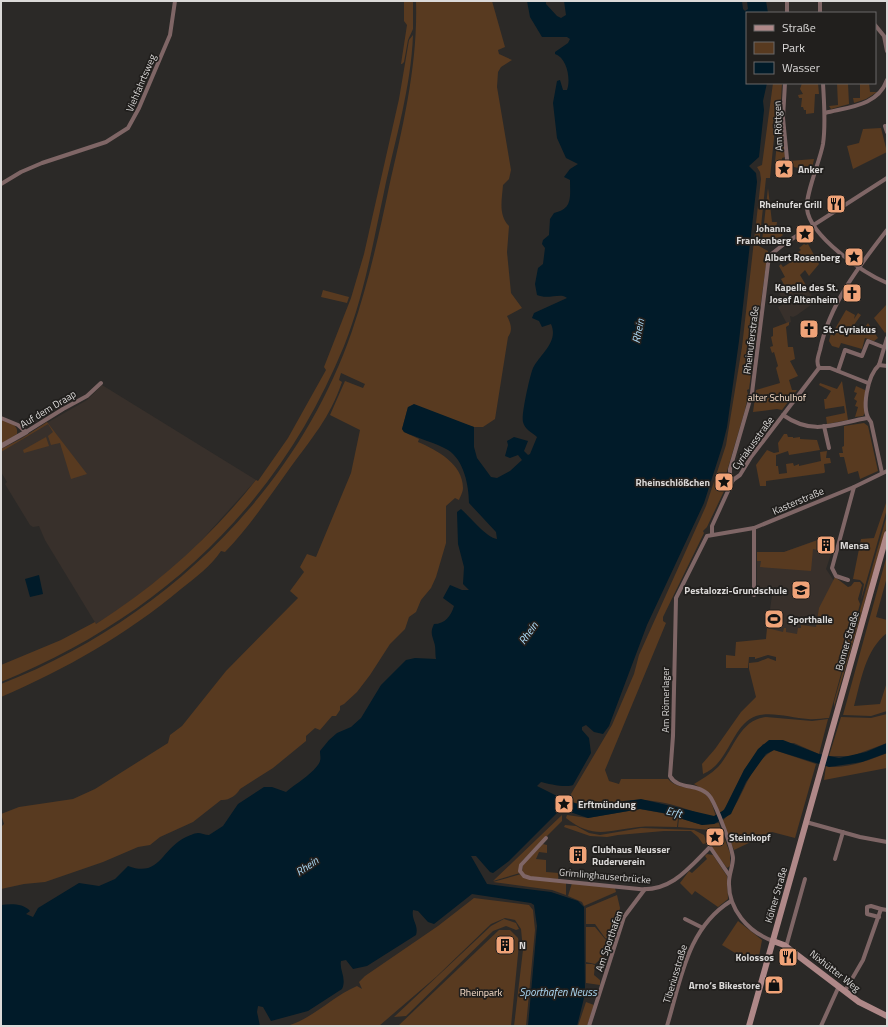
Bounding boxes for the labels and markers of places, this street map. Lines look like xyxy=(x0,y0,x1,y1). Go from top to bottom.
place icon: Anker xyxy=(773,158,795,180)
place label: Anker xyxy=(798,162,824,177)
restaurant icon: Rheinufer Grill xyxy=(825,193,847,215)
place label: Rheinufer Grill xyxy=(759,197,822,212)
place label: Johanna Frankenberg xyxy=(736,221,792,248)
place icon: Johanna Frankenberg xyxy=(794,223,816,245)
place icon: Albert Rosenberg xyxy=(843,246,865,268)
place label: Albert Rosenberg xyxy=(765,250,841,265)
place label: Kapelle des St. Josef Altenheim xyxy=(770,280,838,307)
church icon: Kapelle des St. Josef Altenheim xyxy=(841,282,863,304)
church icon: St.-Cyriakus xyxy=(798,318,820,340)
place label: St.-Cyriakus xyxy=(823,322,876,337)
place icon: Rheinschlößchen xyxy=(713,471,735,493)
place label: Rheinschlößchen xyxy=(636,475,710,490)
building icon: Mensa xyxy=(815,534,837,556)
place label: Mensa xyxy=(840,538,869,553)
school or university icon: Pestalozzi-Grundschule xyxy=(790,579,812,601)
place label: Pestalozzi-Grundschule xyxy=(684,583,787,598)
sports icon: Sporthalle xyxy=(763,608,785,630)
place label: Sporthalle xyxy=(788,612,833,627)
place icon: Erftmündung xyxy=(553,793,575,815)
place label: Erftmündung xyxy=(578,797,636,812)
place icon: Steinkopf xyxy=(704,826,726,848)
place label: Steinkopf xyxy=(729,830,771,845)
place label: Clubhaus Neusser Ruderverein xyxy=(592,842,670,869)
building icon: Clubhaus Neusser Ruderverein xyxy=(567,844,589,866)
building icon: N xyxy=(494,934,516,956)
place label: N xyxy=(519,938,526,953)
restaurant icon: Kolossos xyxy=(777,946,799,968)
place label: Kolossos xyxy=(735,950,774,965)
shop icon: Arno‘s Bikestore xyxy=(763,974,785,996)
place label: Arno‘s Bikestore xyxy=(689,978,760,993)

